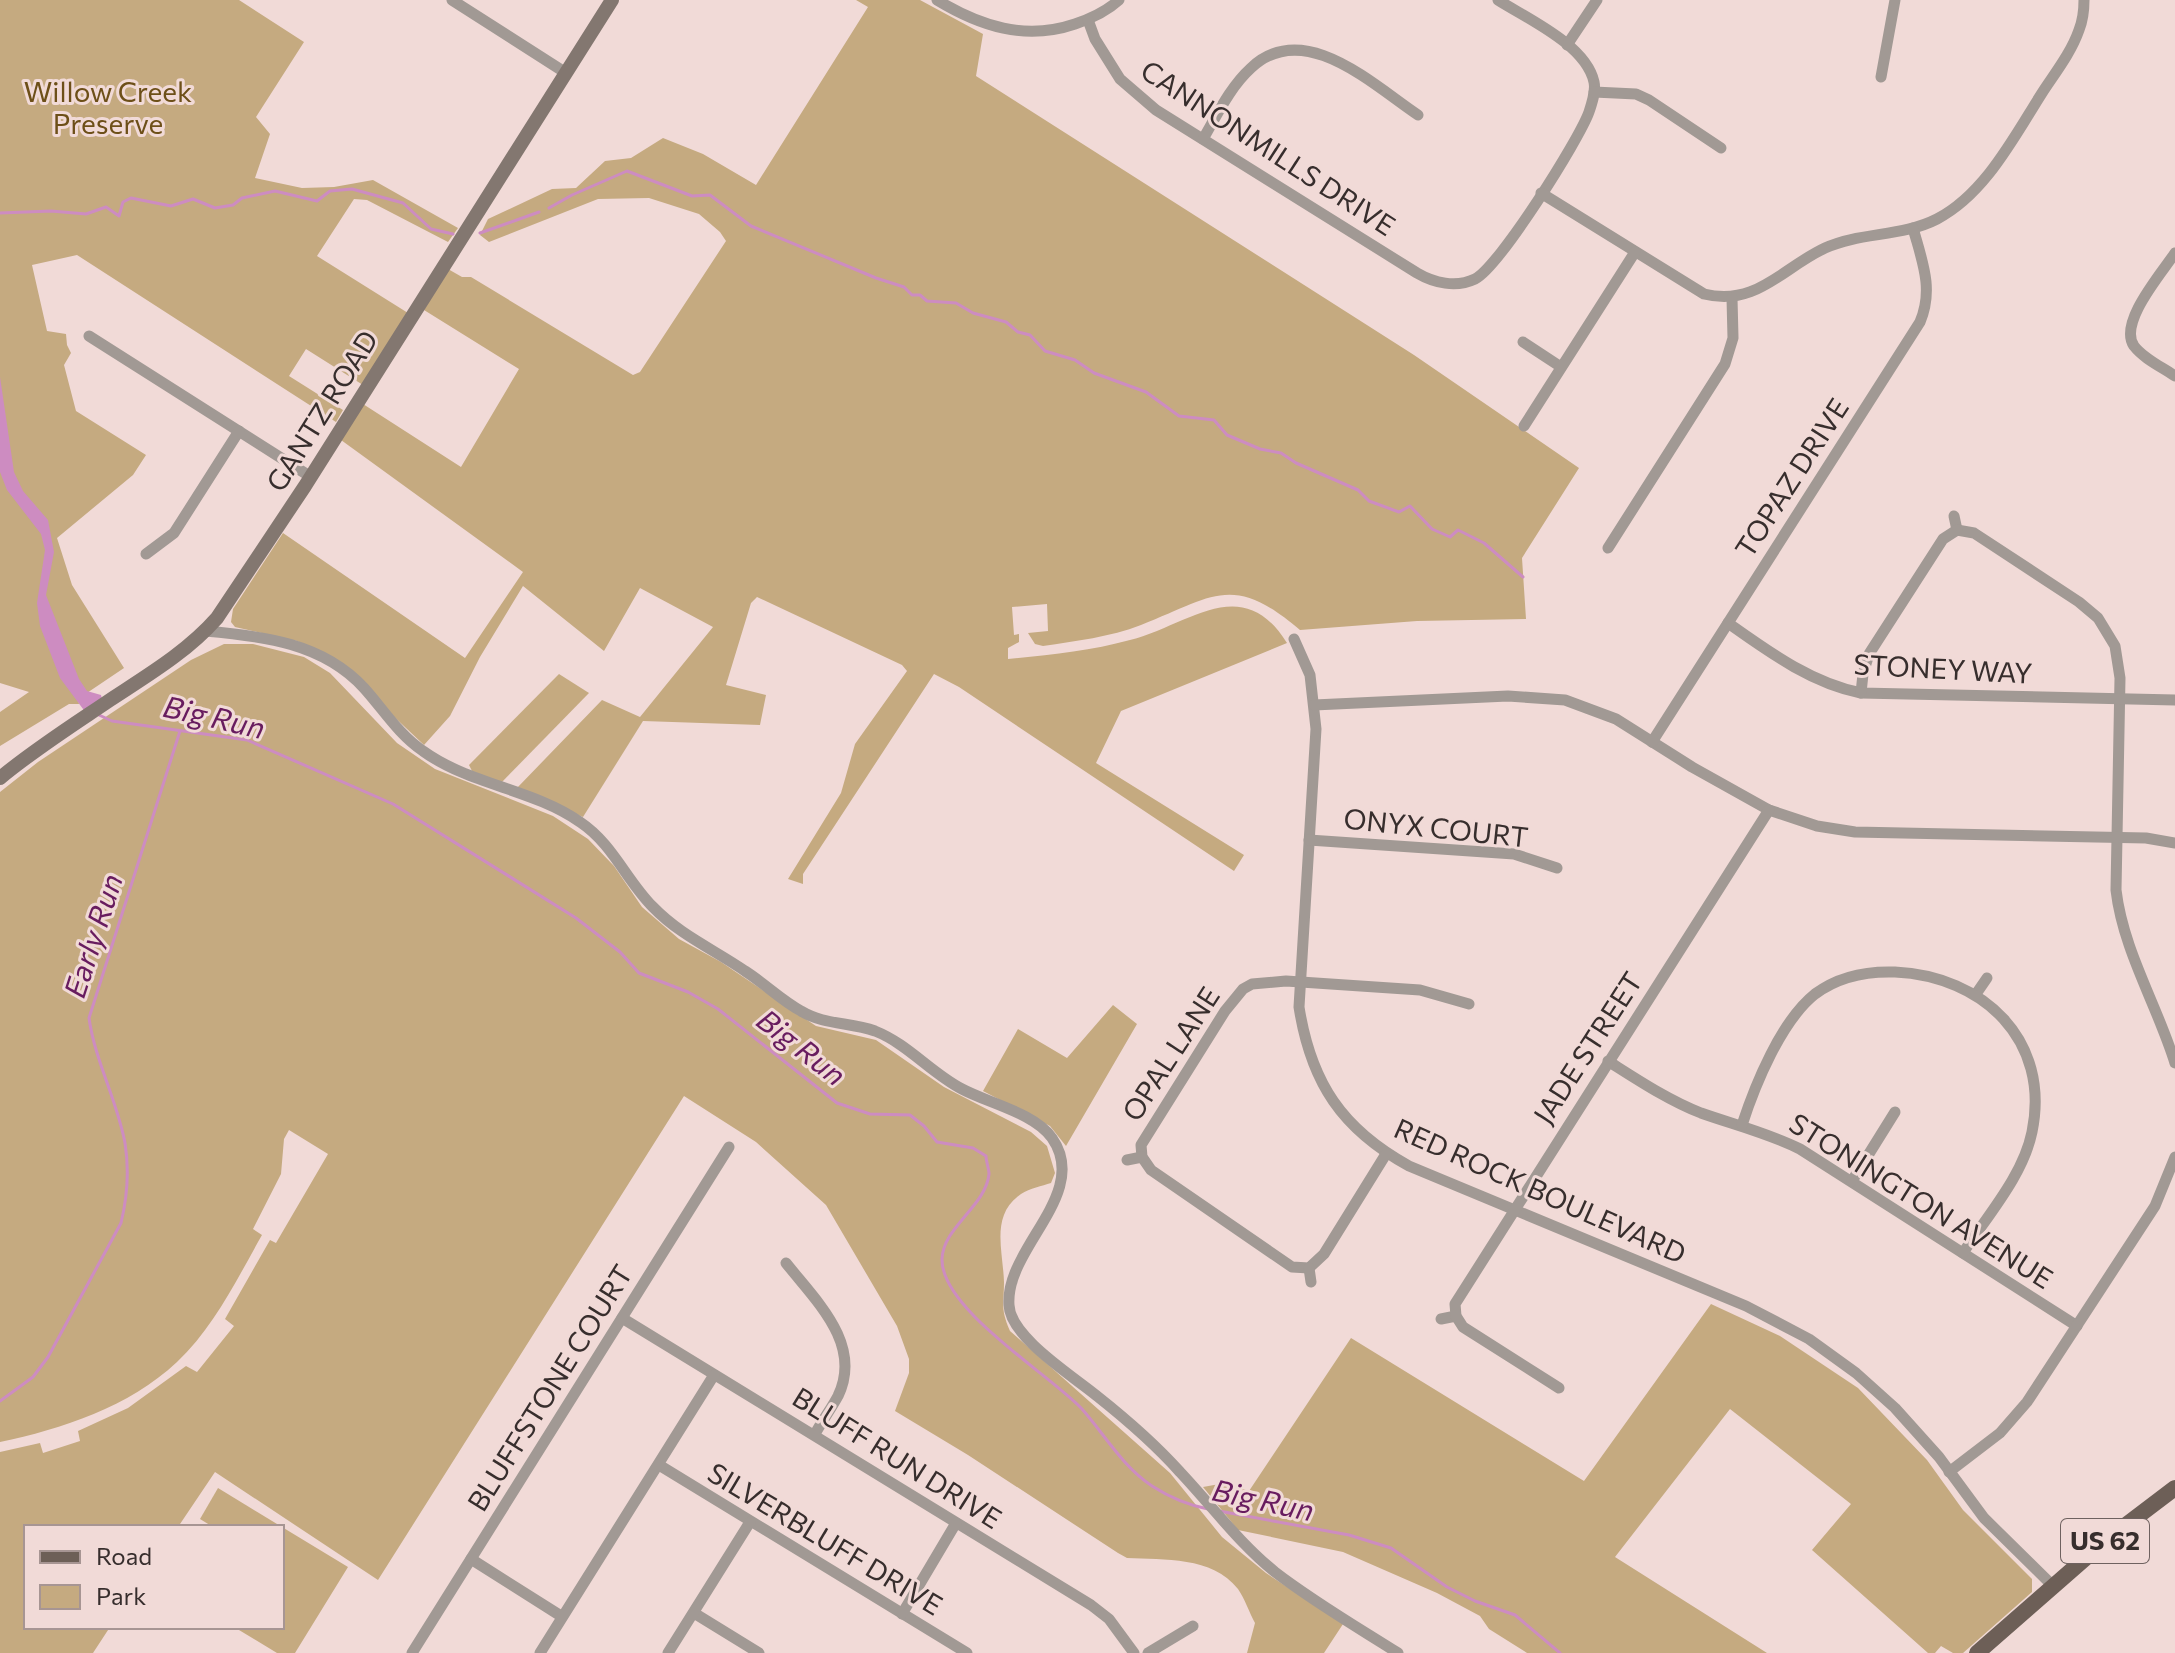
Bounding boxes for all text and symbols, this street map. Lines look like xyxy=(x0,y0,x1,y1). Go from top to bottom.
street label: CANNONMILLS DRIVE xyxy=(1135,52,1402,242)
park label: Willow Creek Preserve xyxy=(24,74,192,140)
street label: GANTZ ROAD xyxy=(258,324,384,497)
street label: TOPAZ DRIVE xyxy=(1727,392,1855,563)
street label: STONEY WAY xyxy=(1853,646,2033,690)
water label: Big Run xyxy=(160,686,269,745)
street label: ONYX COURT xyxy=(1342,800,1530,854)
water label: Early Run xyxy=(54,869,129,1002)
street label: JADE STREET xyxy=(1526,965,1649,1130)
street label: OPAL LANE xyxy=(1114,980,1226,1127)
water label: Big Run xyxy=(751,1000,854,1092)
street label: STONINGTON AVENUE xyxy=(1784,1105,2059,1295)
street label: RED ROCK BOULEVARD xyxy=(1389,1110,1692,1270)
street label: BLUFFSTONE COURT xyxy=(459,1258,639,1517)
street label: BLUFF RUN DRIVE xyxy=(787,1379,1008,1535)
street label: SILVERBLUFF DRIVE xyxy=(702,1455,949,1622)
water label: Big Run xyxy=(1209,1470,1318,1527)
road number: US 62 xyxy=(2061,1519,2149,1563)
legend xyxy=(24,1525,284,1629)
text: Road xyxy=(96,1541,152,1570)
text: Park xyxy=(96,1581,146,1610)

